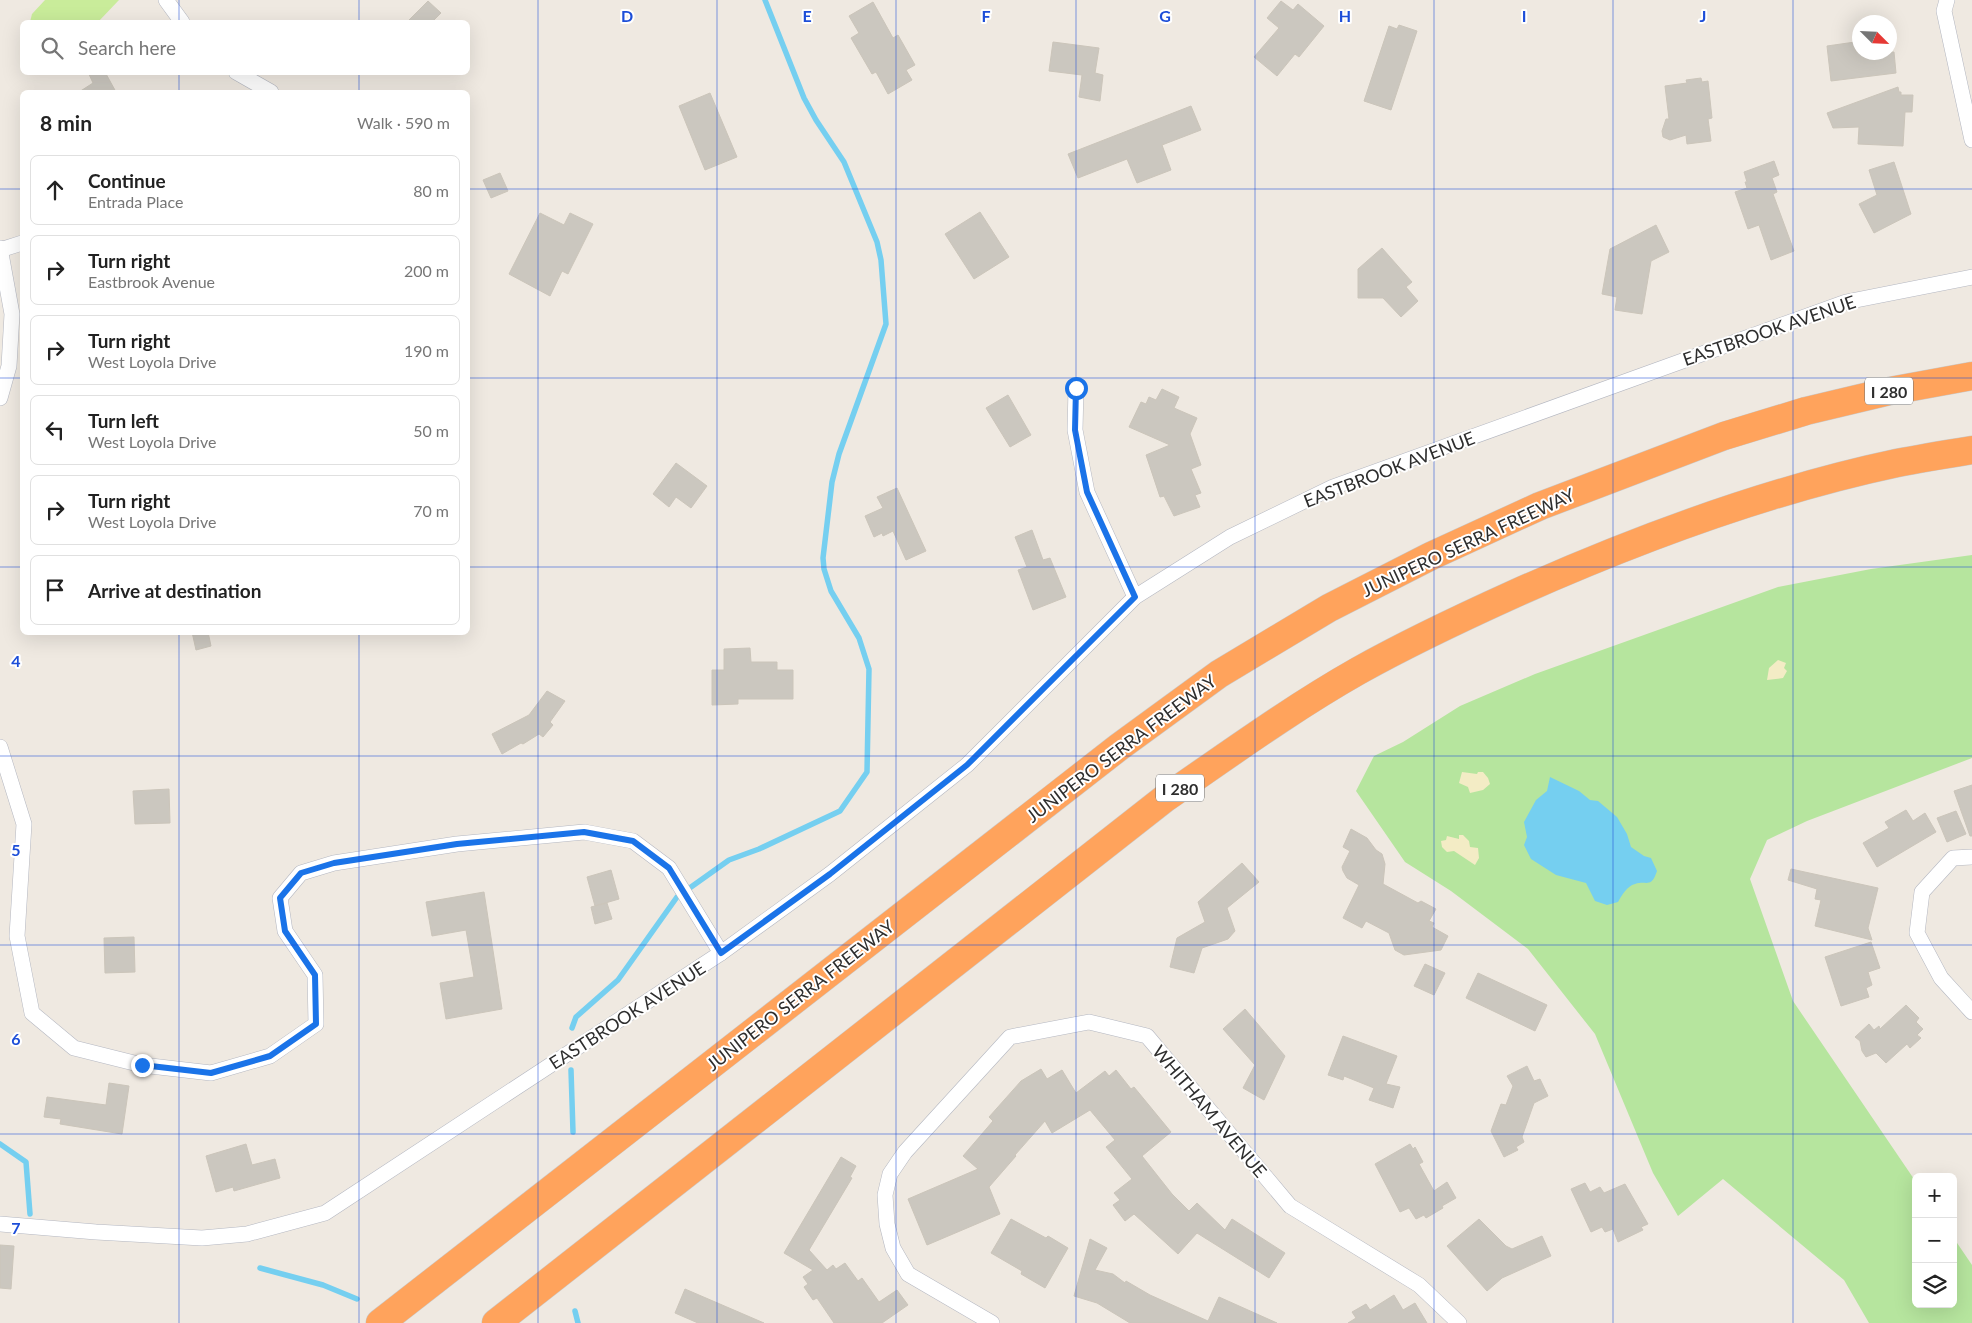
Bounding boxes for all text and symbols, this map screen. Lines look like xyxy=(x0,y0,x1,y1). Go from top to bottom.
text: D xyxy=(621,6,633,25)
text: E xyxy=(802,6,812,25)
text: F xyxy=(981,6,991,25)
text: G xyxy=(1159,6,1171,25)
text: H xyxy=(1339,6,1351,25)
text: I xyxy=(1522,6,1526,25)
text: J xyxy=(1700,6,1706,25)
north arrow xyxy=(1852,15,1897,60)
search box xyxy=(20,20,470,75)
icon: search xyxy=(38,34,66,62)
text: Search here xyxy=(78,36,176,59)
text: 8 min xyxy=(40,110,92,135)
text: Walk · 590 m xyxy=(357,113,450,132)
text: Continue xyxy=(88,169,166,192)
icon: ahead xyxy=(41,176,69,204)
text: 80 m xyxy=(413,181,449,200)
text: Entrada Place xyxy=(88,192,183,211)
text: Turn right xyxy=(88,249,170,272)
icon: right xyxy=(41,256,69,284)
text: 200 m xyxy=(404,261,449,280)
text: Eastbrook Avenue xyxy=(88,272,215,291)
street label: EASTBROOK AVENUE xyxy=(1680,290,1858,370)
text: Turn right xyxy=(88,329,170,352)
icon: right xyxy=(41,336,69,364)
text: 190 m xyxy=(404,341,449,360)
text: West Loyola Drive xyxy=(88,352,216,371)
route start xyxy=(1065,377,1088,400)
road number: I 280 xyxy=(1865,378,1913,404)
text: Turn left xyxy=(88,409,159,432)
icon: left xyxy=(41,416,69,444)
text: 50 m xyxy=(413,421,449,440)
street label: EASTBROOK AVENUE xyxy=(1300,426,1478,512)
text: West Loyola Drive xyxy=(88,432,216,451)
street label: JUNIPERO SERRA FREEWAY xyxy=(1358,483,1579,601)
text: Turn right xyxy=(88,489,170,512)
icon: right xyxy=(41,496,69,524)
text: 70 m xyxy=(413,501,449,520)
text: West Loyola Drive xyxy=(88,512,216,531)
icon: arrive xyxy=(41,576,69,604)
text: Arrive at destination xyxy=(88,579,261,602)
text: 4 xyxy=(11,651,21,670)
street label: JUNIPERO SERRA FREEWAY xyxy=(1022,669,1221,827)
road number: I 280 xyxy=(1156,774,1204,801)
text: 5 xyxy=(11,840,21,859)
street label: JUNIPERO SERRA FREEWAY xyxy=(702,914,899,1075)
street label: EASTBROOK AVENUE xyxy=(545,956,709,1074)
text: 6 xyxy=(11,1029,21,1048)
street label: WHITHAM AVENUE xyxy=(1148,1040,1272,1182)
route end xyxy=(131,1054,154,1077)
map controls xyxy=(1912,1173,1957,1308)
button: + xyxy=(1912,1173,1957,1218)
text: 7 xyxy=(11,1218,21,1237)
button: − xyxy=(1912,1218,1957,1263)
button: layers xyxy=(1912,1263,1957,1308)

